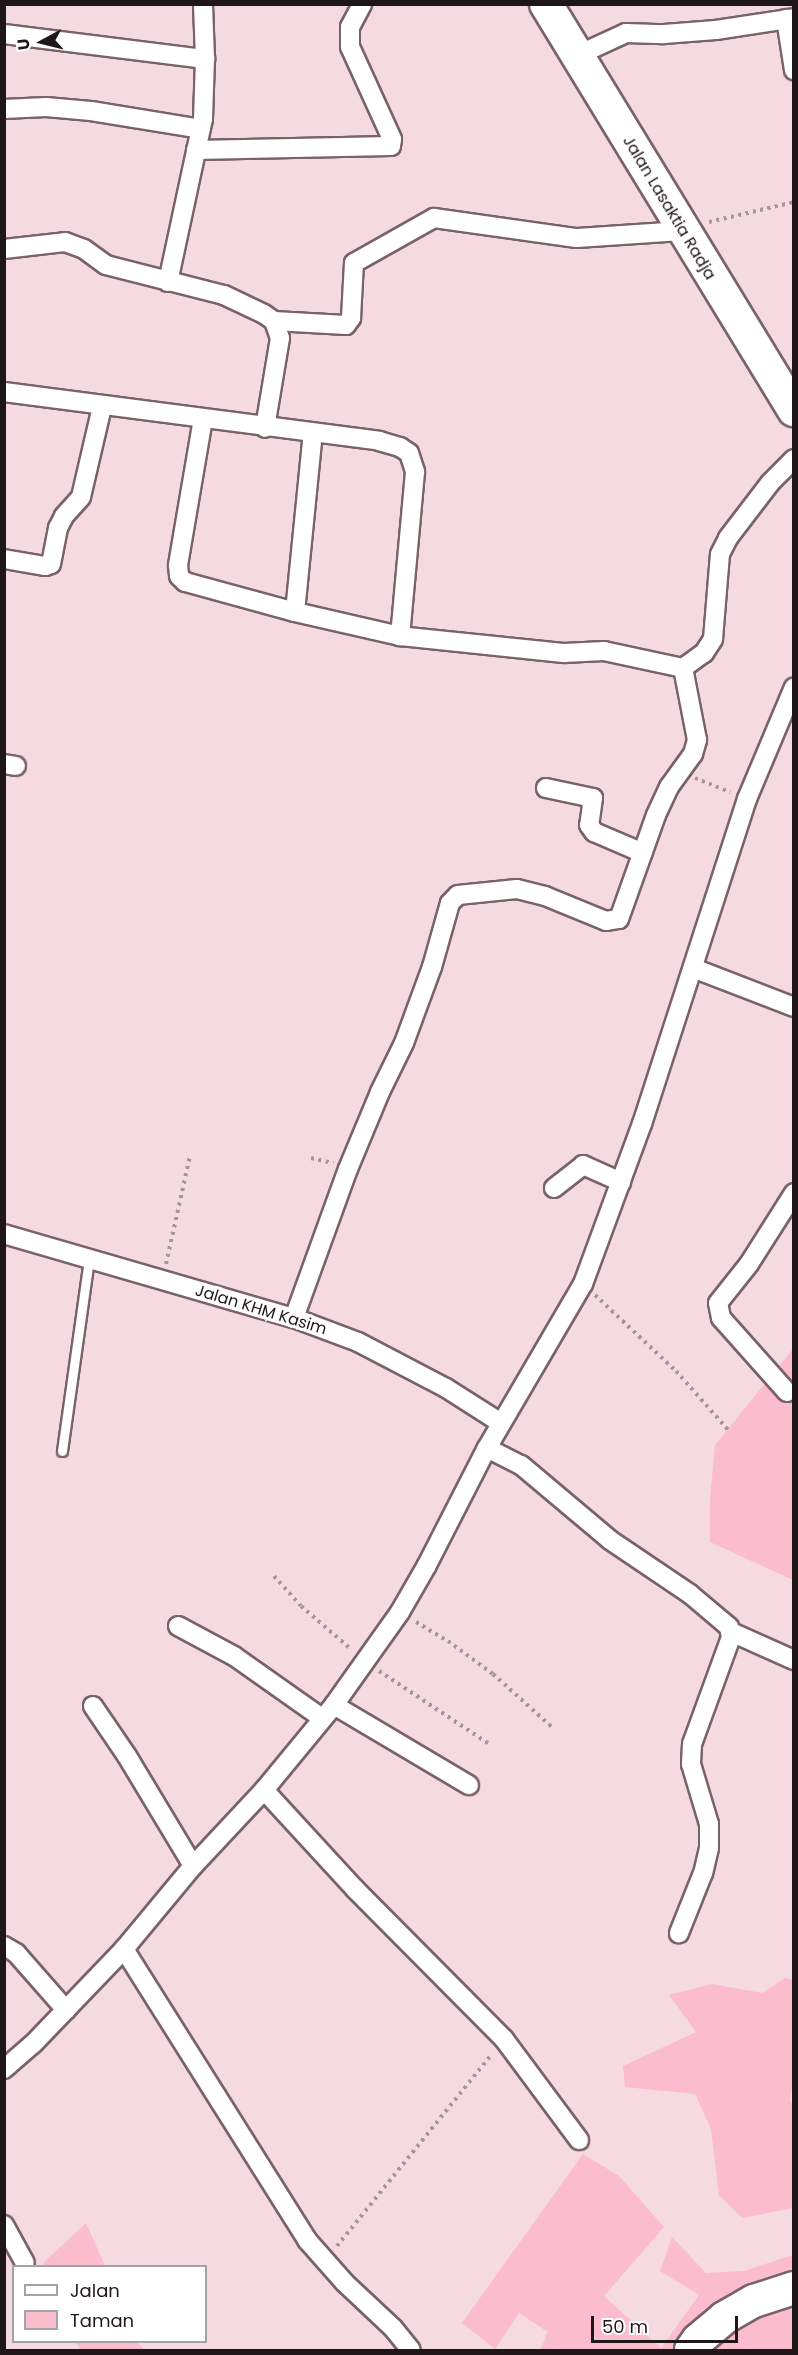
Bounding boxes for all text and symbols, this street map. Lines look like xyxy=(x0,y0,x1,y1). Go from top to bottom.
north arrow xyxy=(12,12,72,72)
text: U xyxy=(12,37,36,51)
street label: Jalan Lasaktia Radja xyxy=(618,132,720,284)
street label: Jalan KHM Kasim xyxy=(193,1281,329,1339)
legend xyxy=(12,2265,207,2343)
text: Jalan xyxy=(70,2278,120,2303)
scale bar xyxy=(594,2304,741,2342)
text: Taman xyxy=(70,2308,134,2333)
text: 50 m xyxy=(602,2314,648,2339)

